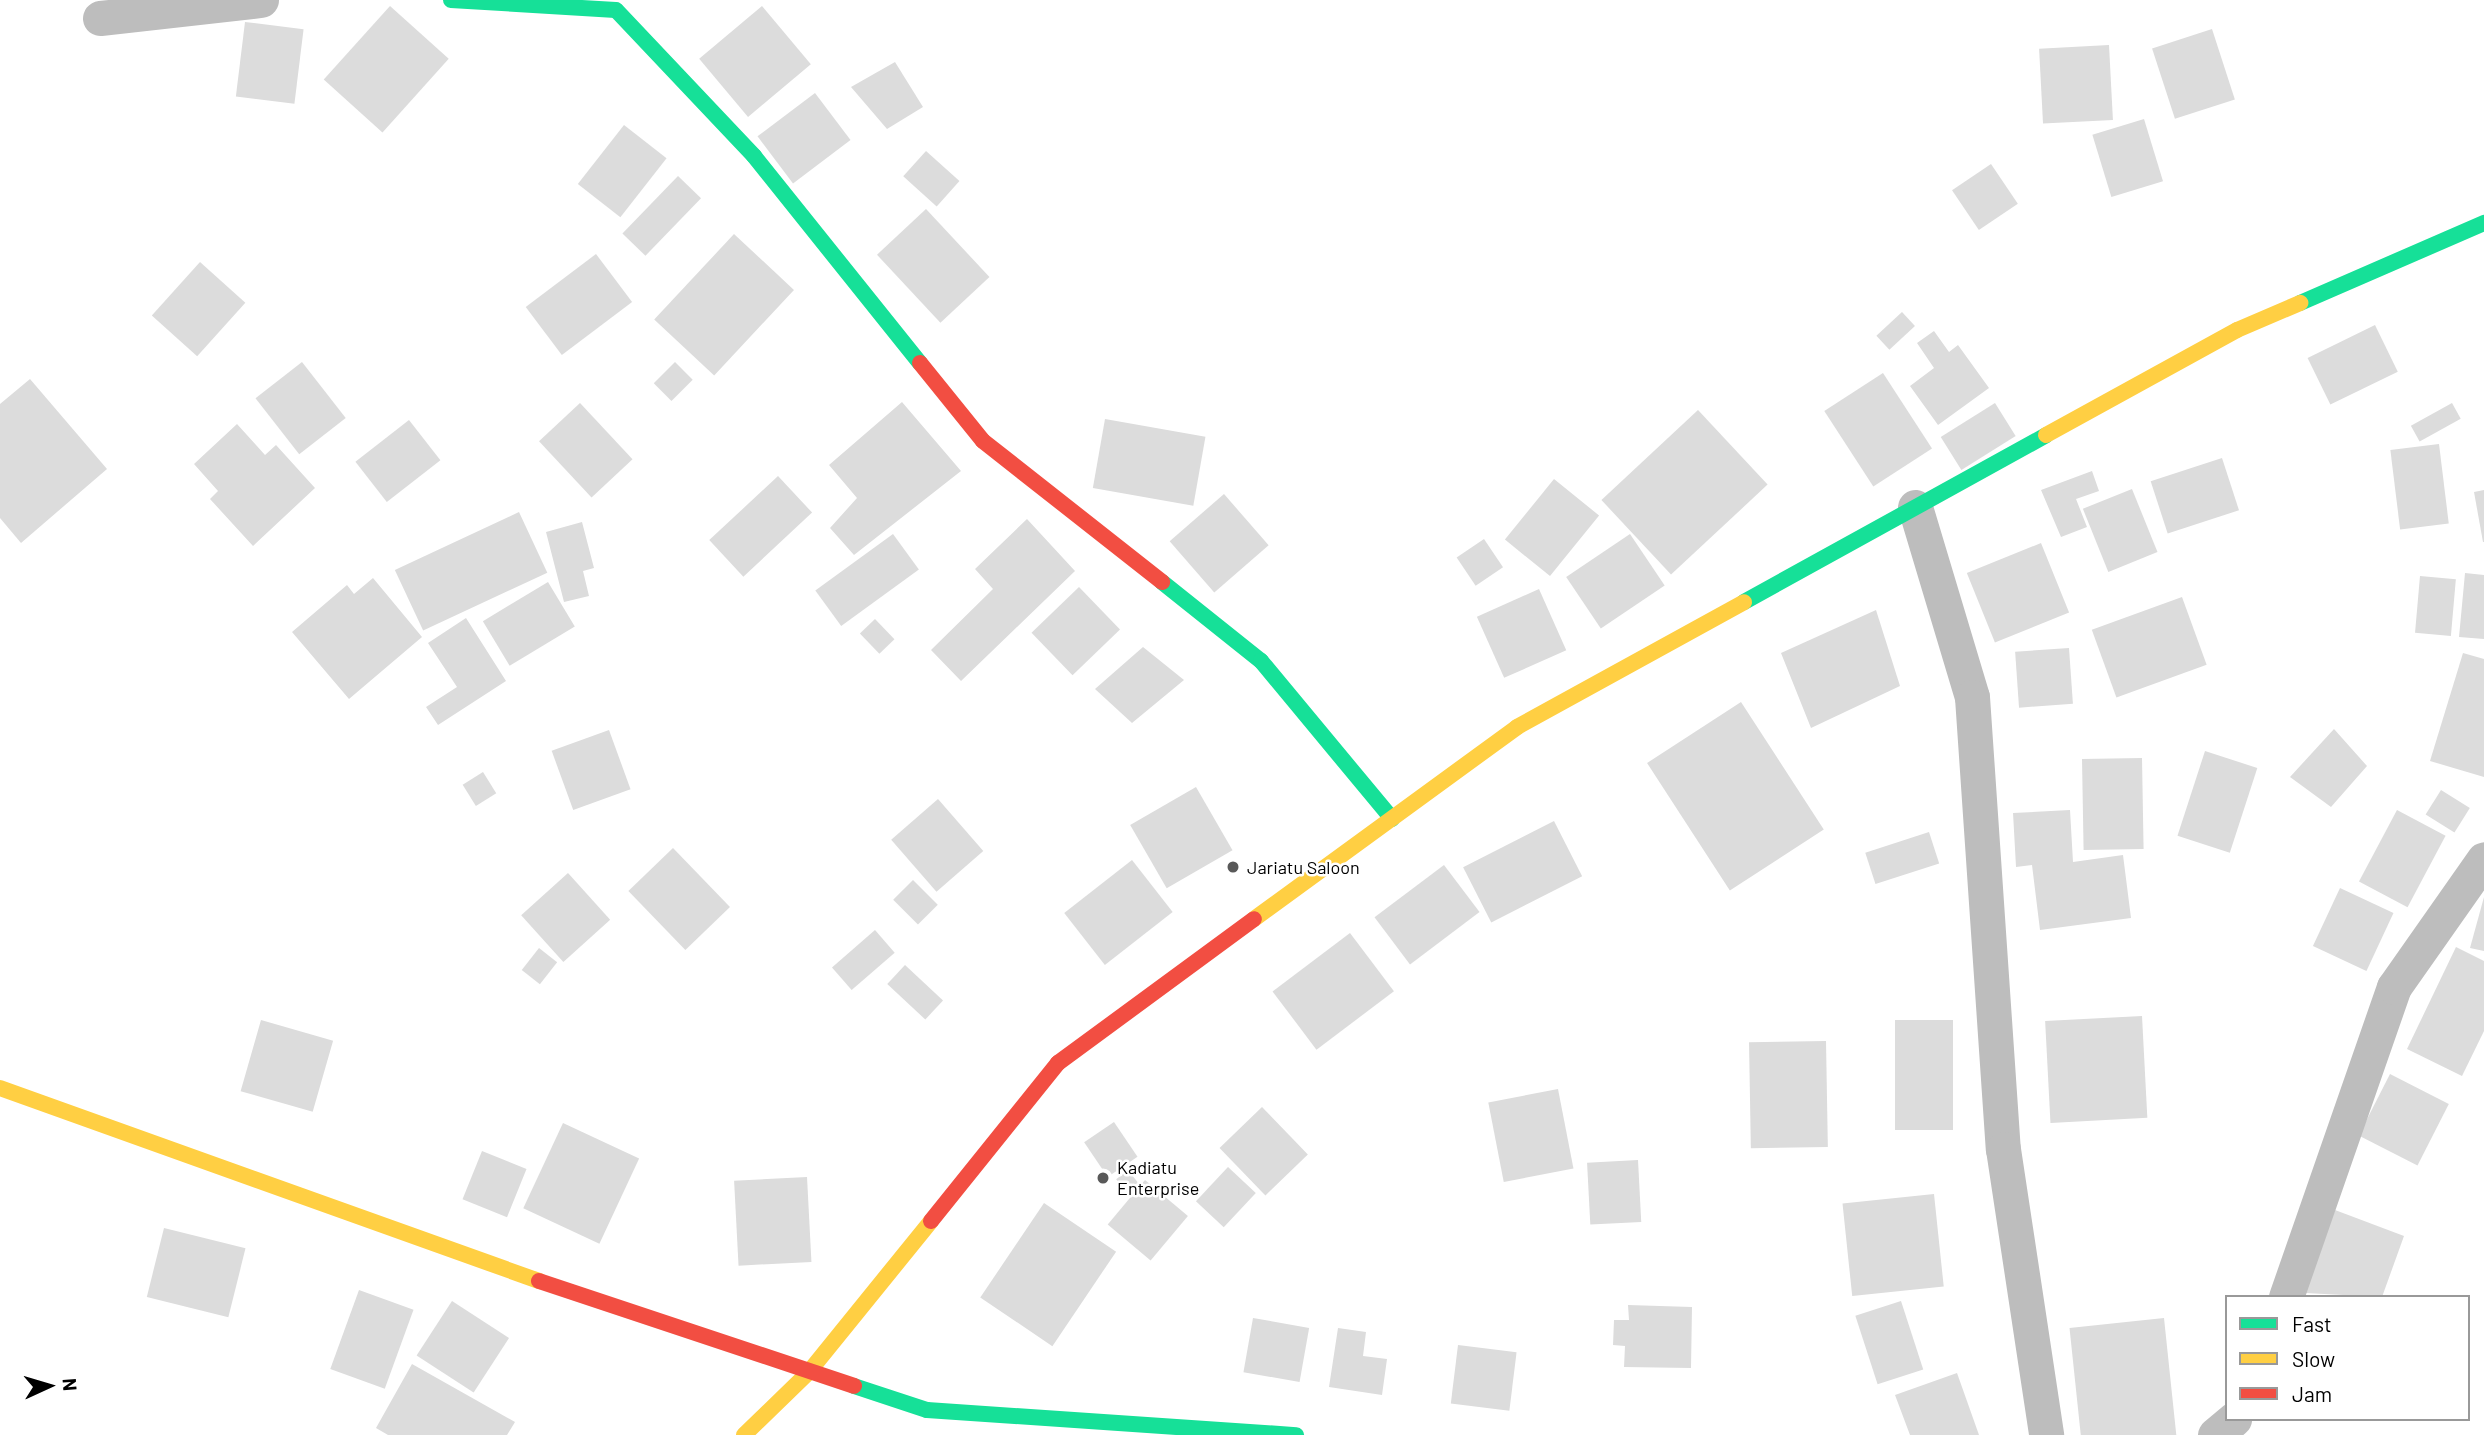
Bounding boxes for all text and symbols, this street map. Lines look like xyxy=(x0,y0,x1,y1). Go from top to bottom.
place label: Jariatu Saloon xyxy=(1247,856,1360,878)
marker: Jariatu Saloon xyxy=(1225,859,1241,875)
place label: Kadiatu Enterprise xyxy=(1117,1157,1199,1200)
marker: Kadiatu Enterprise xyxy=(1095,1170,1111,1186)
legend xyxy=(2225,1295,2470,1421)
text: Fast xyxy=(2292,1311,2332,1336)
text: Slow xyxy=(2292,1346,2335,1371)
north arrow xyxy=(14,1351,84,1421)
text: N xyxy=(59,1377,82,1392)
text: Jam xyxy=(2292,1381,2332,1406)

